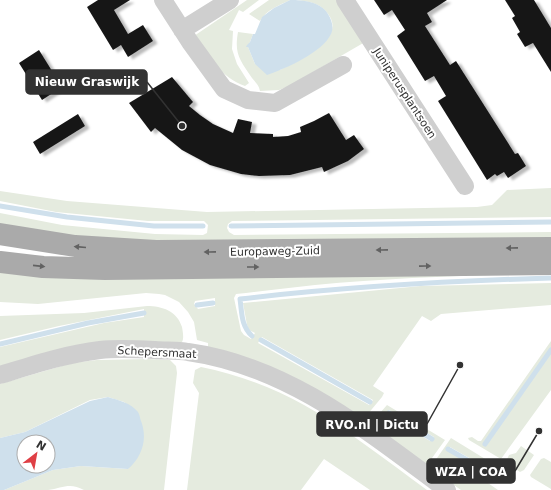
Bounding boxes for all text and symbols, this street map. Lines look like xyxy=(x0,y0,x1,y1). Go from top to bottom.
street label: Juniperusplantsoen xyxy=(370,45,439,141)
callout: Nieuw Graswijk xyxy=(26,70,147,94)
text: Nieuw Graswijk xyxy=(35,75,140,89)
one-way arrow xyxy=(74,243,86,250)
street label: Europaweg-Zuid xyxy=(230,244,320,259)
one-way arrow xyxy=(506,245,518,252)
one-way arrow xyxy=(375,247,388,253)
one-way arrow xyxy=(203,249,216,255)
one-way arrow xyxy=(33,263,45,269)
one-way arrow xyxy=(419,263,432,269)
one-way arrow xyxy=(247,264,260,270)
street label: Schepersmaat xyxy=(117,344,198,361)
callout: RVO.nl | Dictu xyxy=(317,412,427,436)
text: RVO.nl | Dictu xyxy=(325,418,419,432)
north arrow xyxy=(16,434,56,474)
text: N xyxy=(34,438,48,454)
callout: WZA | COA xyxy=(427,459,515,483)
text: WZA | COA xyxy=(435,465,508,479)

